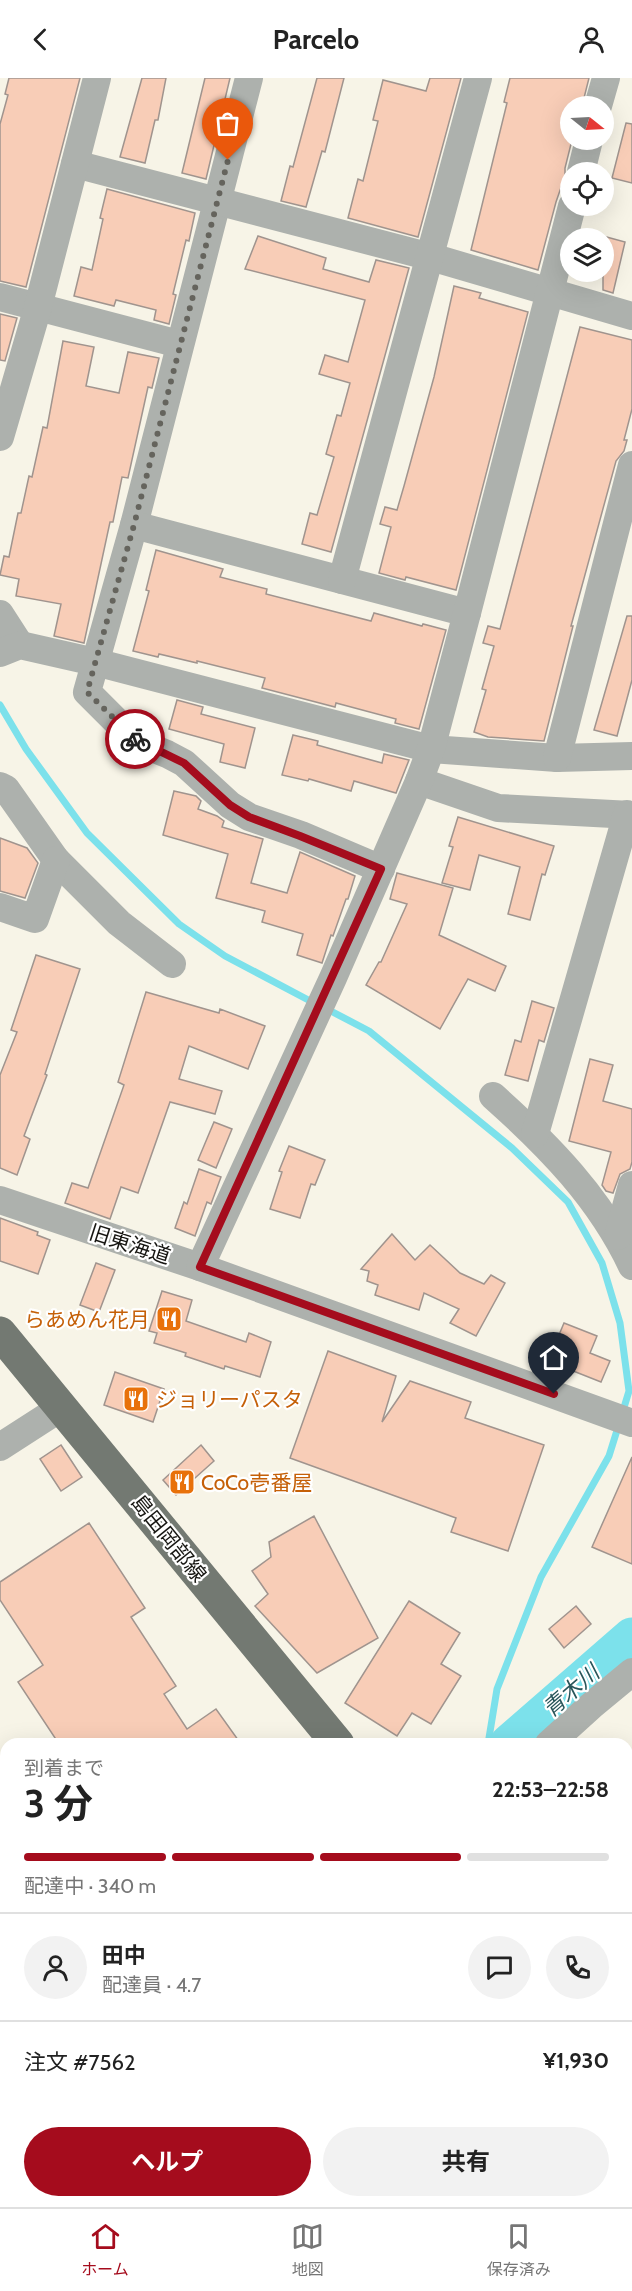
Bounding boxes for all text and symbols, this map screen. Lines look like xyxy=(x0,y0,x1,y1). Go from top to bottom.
icon: back xyxy=(24,23,57,56)
text: Parcelo xyxy=(273,23,359,56)
icon: person xyxy=(575,23,608,56)
north arrow xyxy=(560,96,614,150)
map controls xyxy=(560,96,614,282)
pin xyxy=(202,98,253,160)
icon: bag xyxy=(211,107,244,140)
button: locate xyxy=(560,162,614,216)
button: layers xyxy=(560,228,614,282)
courier xyxy=(105,709,165,769)
icon: bike xyxy=(119,723,152,756)
street label: 旧東海道 xyxy=(86,1219,174,1269)
restaurant icon: らあめん花月 xyxy=(154,1304,184,1334)
place label: らあめん花月 xyxy=(24,1307,150,1332)
pin xyxy=(528,1332,579,1394)
icon: home xyxy=(537,1341,570,1374)
restaurant icon: ジョリーパスタ xyxy=(121,1384,151,1414)
place label: ジョリーパスタ xyxy=(156,1387,303,1412)
restaurant icon: CoCo壱番屋 xyxy=(167,1467,197,1497)
place label: CoCo壱番屋 xyxy=(201,1470,312,1495)
street label: 島田岡部線 xyxy=(126,1489,212,1587)
water label: 青木川 xyxy=(537,1658,606,1723)
text: 到着まで xyxy=(24,1756,104,1780)
text: 22:53–22:58 xyxy=(492,1776,609,1803)
text: 3 分 xyxy=(24,1779,93,1827)
text: 配達中 · 340 m xyxy=(24,1874,156,1898)
button: person xyxy=(24,1936,87,1999)
button: chat xyxy=(468,1936,531,1999)
button: phone xyxy=(546,1936,609,1999)
text: 田中 xyxy=(102,1942,146,1969)
text: 配達員 · 4.7 xyxy=(102,1973,201,1997)
text: ¥1,930 xyxy=(543,2047,609,2074)
text: 注文 #7562 xyxy=(24,2049,135,2076)
button: ヘルプ xyxy=(24,2127,311,2196)
button: 共有 xyxy=(323,2127,609,2196)
tab: ホーム xyxy=(81,2220,129,2280)
tab: 地図 xyxy=(291,2220,324,2280)
tab: 保存済み xyxy=(487,2220,551,2280)

